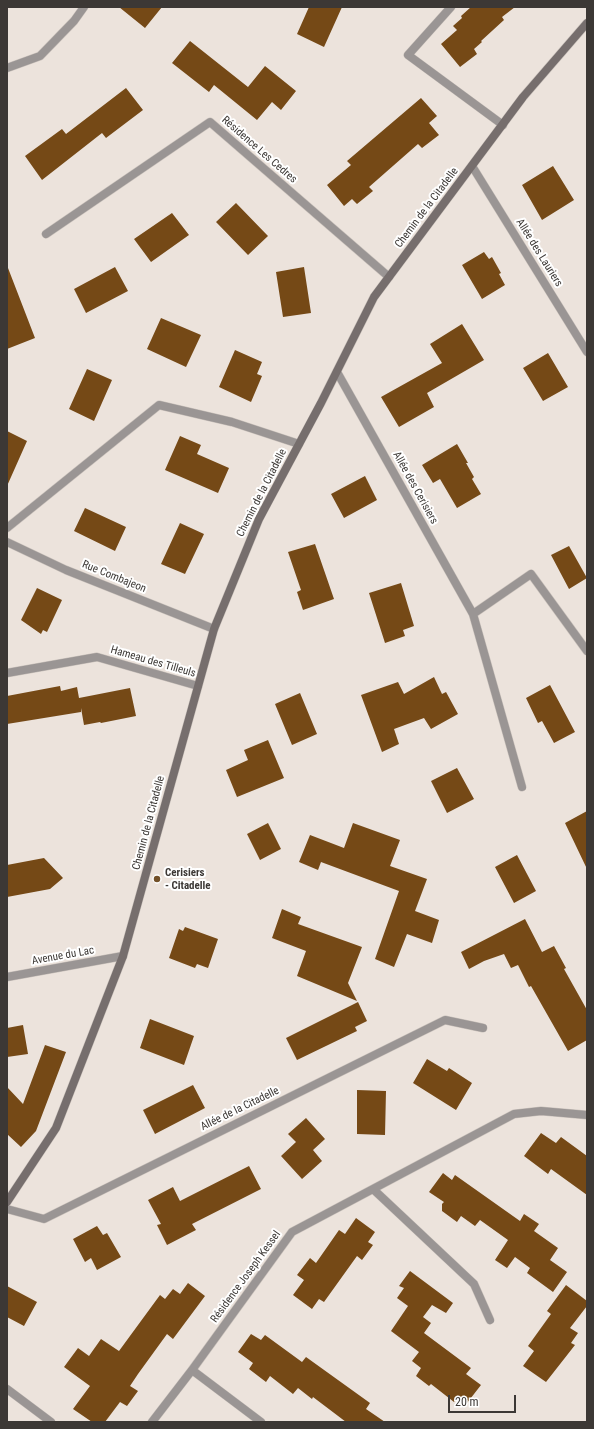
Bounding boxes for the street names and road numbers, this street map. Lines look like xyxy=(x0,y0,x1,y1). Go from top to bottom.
street label: Résidence Les Cedres xyxy=(219,114,299,186)
street label: Chemin de la Citadelle xyxy=(393,165,461,251)
street label: Allée des Lauriers xyxy=(513,217,565,289)
street label: Chemin de la Citadelle xyxy=(234,447,290,539)
street label: Allée des Cerisiers xyxy=(390,450,440,526)
street label: Rue Combajeon xyxy=(80,558,148,596)
street label: Hameau des Tilleuls xyxy=(109,644,197,680)
street label: Chemin de la Citadelle xyxy=(130,774,168,872)
street label: Avenue du Lac xyxy=(31,944,95,968)
street label: Allée de la Citadelle xyxy=(199,1084,281,1134)
street label: Résidence Joseph Kessel xyxy=(208,1229,284,1325)

